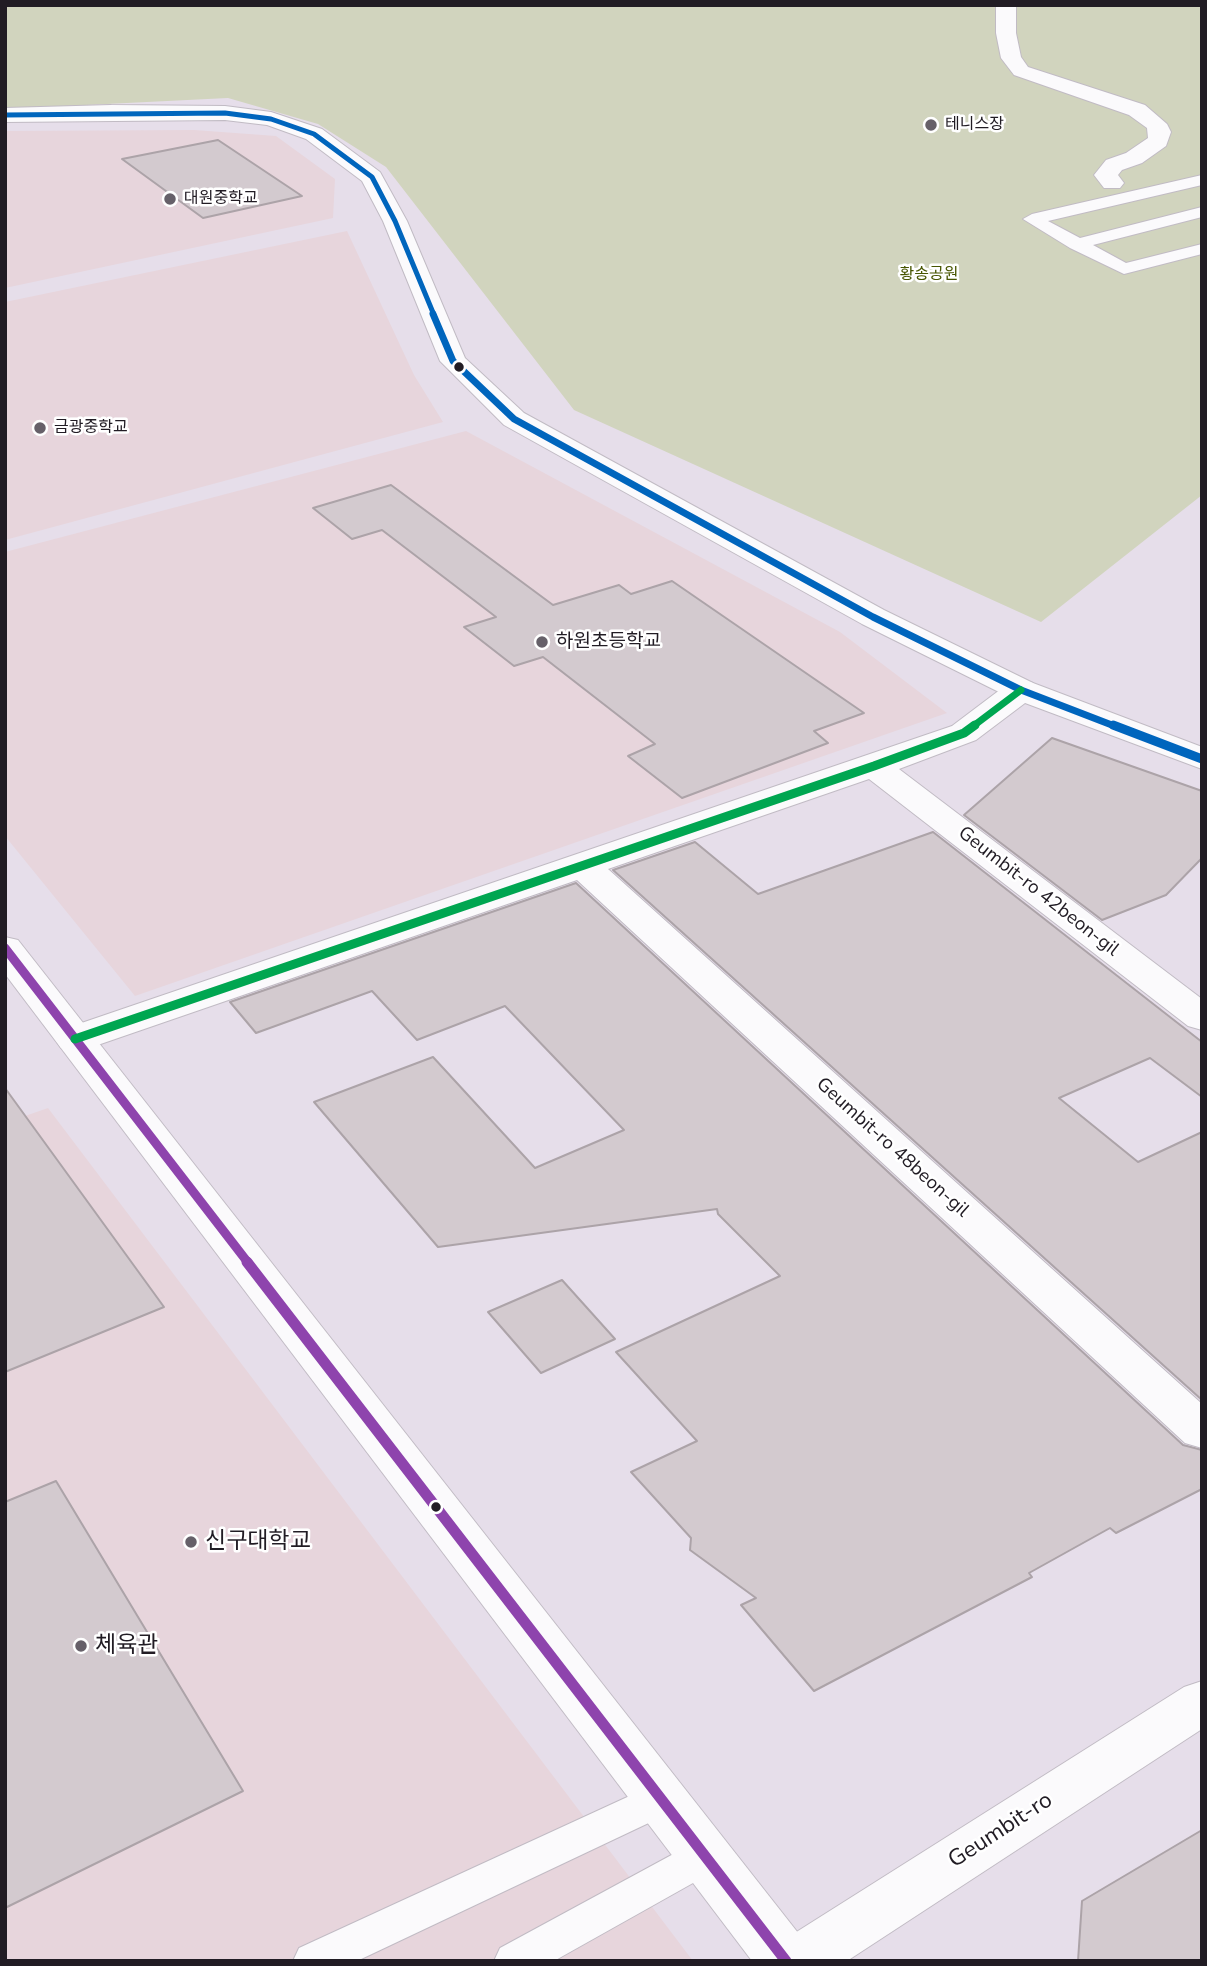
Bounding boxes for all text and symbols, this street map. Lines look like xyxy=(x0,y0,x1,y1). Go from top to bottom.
place label: 테니스장 xyxy=(945,115,1004,135)
marker: 테니스장 xyxy=(923,117,939,133)
place label: 대원중학교 xyxy=(184,189,258,209)
marker: 대원중학교 xyxy=(162,191,178,207)
park label: 황송공원 xyxy=(900,265,958,285)
unlabelled marker xyxy=(452,360,466,374)
place label: 금광중학교 xyxy=(54,418,128,438)
marker: 금광중학교 xyxy=(32,420,48,436)
place label: 하원초등학교 xyxy=(556,631,661,653)
marker: 하원초등학교 xyxy=(534,634,550,650)
street label: Geumbit-ro 42beon-gil xyxy=(953,822,1123,962)
street label: Geumbit-ro 48beon-gil xyxy=(811,1073,973,1223)
unlabelled marker xyxy=(429,1500,443,1514)
place label: 신구대학교 xyxy=(205,1528,311,1556)
marker: 신구대학교 xyxy=(183,1534,199,1550)
place label: 체육관 xyxy=(95,1632,158,1660)
marker: 체육관 xyxy=(73,1638,89,1654)
street label: Geumbit-ro xyxy=(944,1787,1058,1875)

